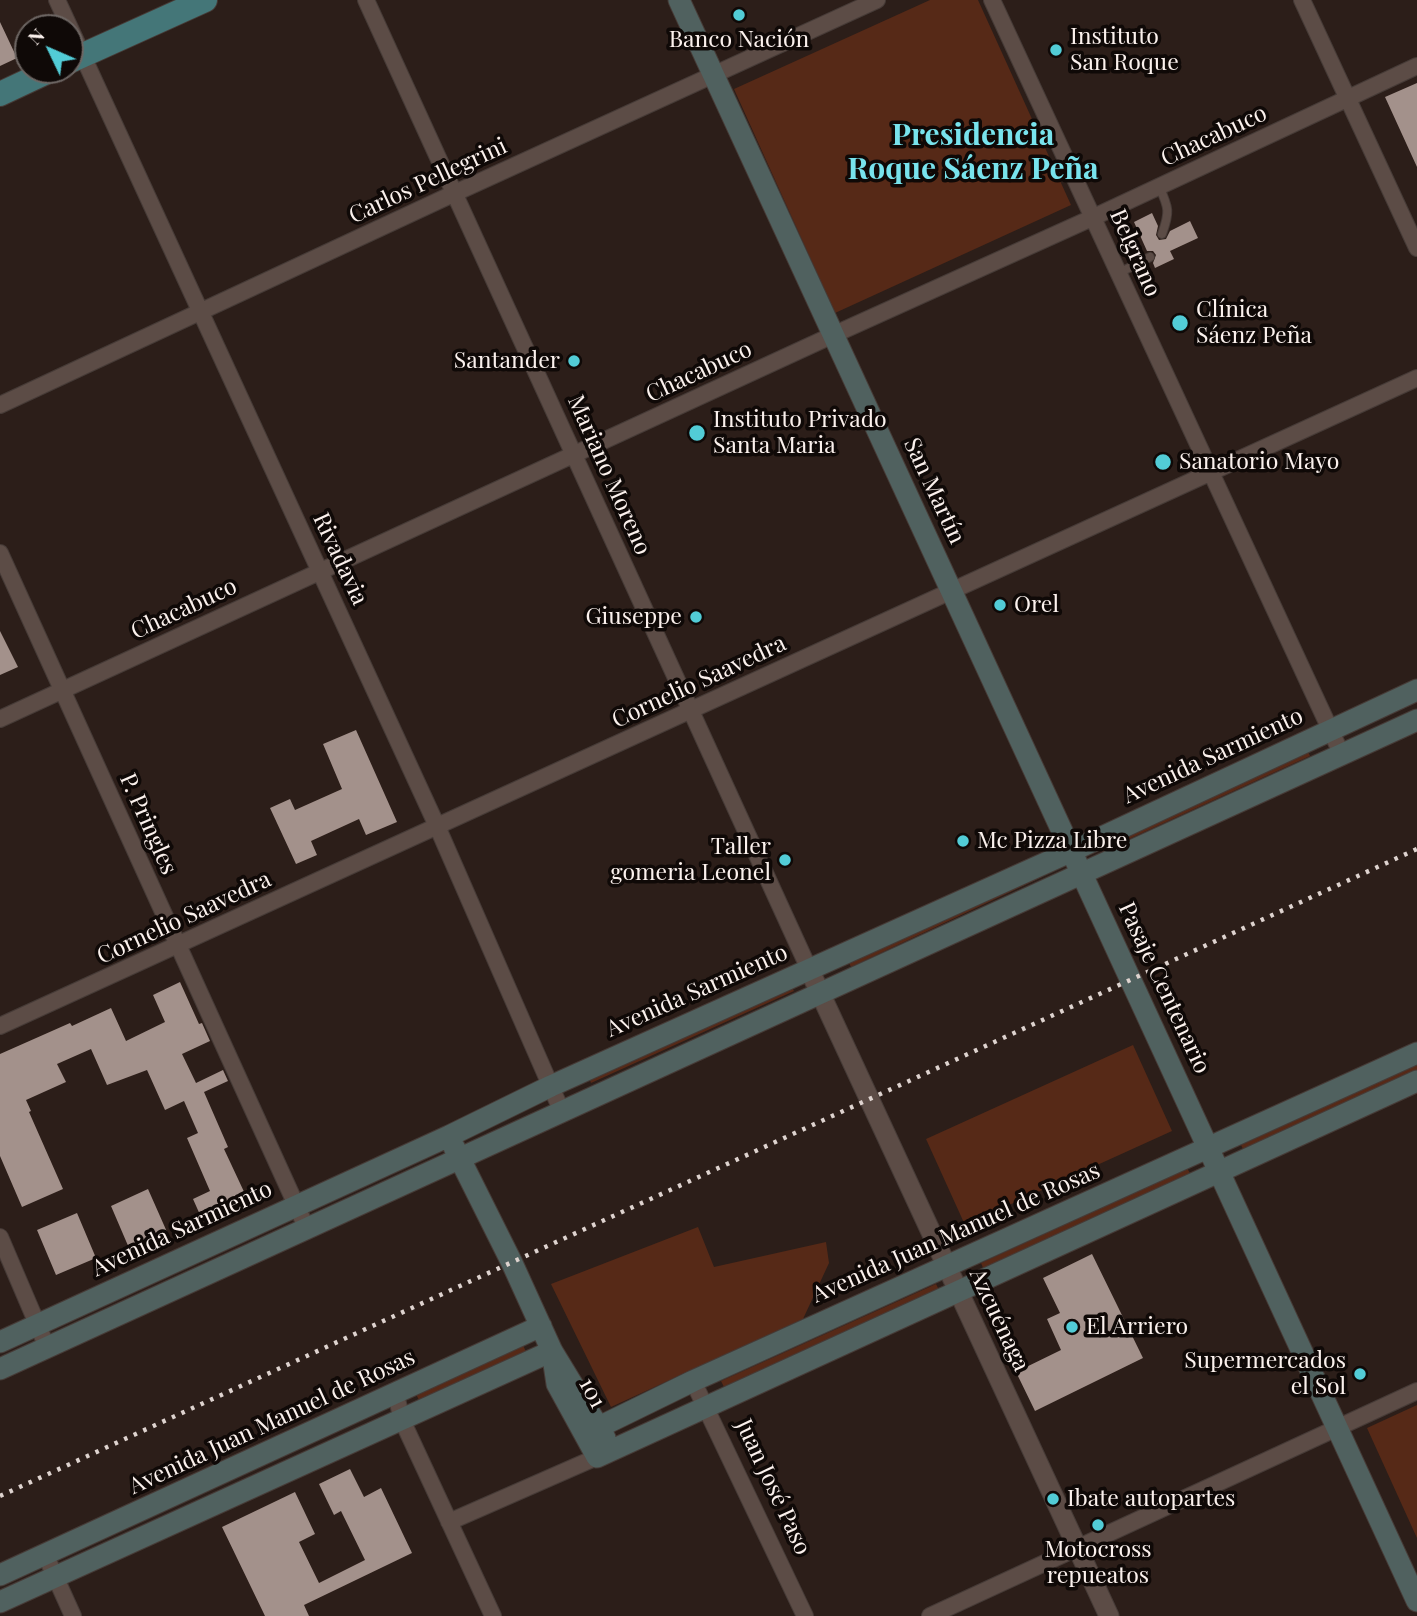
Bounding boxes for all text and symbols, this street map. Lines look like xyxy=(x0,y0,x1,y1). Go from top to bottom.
marker: Banco Nación xyxy=(731,7,747,23)
north arrow xyxy=(14,14,84,84)
text: N xyxy=(21,22,49,50)
place label: Instituto San Roque xyxy=(1070,23,1179,77)
place label: Banco Nación xyxy=(669,26,809,54)
marker: Instituto San Roque xyxy=(1048,42,1064,58)
street label: Chacabuco xyxy=(1157,100,1271,172)
district label: Presidencia Roque Sáenz Peña xyxy=(848,118,1098,188)
street label: Carlos Pellegrini xyxy=(345,132,511,230)
street label: Belgrano xyxy=(1104,205,1166,301)
place label: Clínica Sáenz Peña xyxy=(1196,296,1312,350)
marker: Clínica Sáenz Peña xyxy=(1170,313,1190,333)
street label: Chacabuco xyxy=(642,336,756,408)
place label: Santander xyxy=(454,347,560,375)
marker: Santander xyxy=(566,353,582,369)
street label: Mariano Moreno xyxy=(561,391,657,559)
place label: Instituto Privado Santa Maria xyxy=(713,406,887,460)
marker: Instituto Privado Santa Maria xyxy=(687,423,707,443)
street label: San Martín xyxy=(897,434,971,548)
place label: Sanatorio Mayo xyxy=(1179,448,1339,476)
marker: Sanatorio Mayo xyxy=(1153,452,1173,472)
street label: Rivadavia xyxy=(307,509,373,609)
street label: Chacabuco xyxy=(127,573,241,645)
place label: Orel xyxy=(1014,591,1059,619)
marker: Orel xyxy=(992,597,1008,613)
place label: Giuseppe xyxy=(585,603,682,631)
marker: Giuseppe xyxy=(688,609,704,625)
street label: Cornelio Saavedra xyxy=(608,630,790,734)
street label: Avenida Sarmiento xyxy=(1119,702,1307,810)
street label: P. Pringles xyxy=(113,769,183,879)
place label: Mc Pizza Libre xyxy=(977,827,1127,855)
place label: Taller gomeria Leonel xyxy=(611,833,771,887)
marker: Mc Pizza Libre xyxy=(955,833,971,849)
marker: Taller gomeria Leonel xyxy=(777,852,793,868)
street label: Cornelio Saavedra xyxy=(93,866,275,970)
street label: Pasaje Centenario xyxy=(1112,898,1216,1078)
street label: Avenida Sarmiento xyxy=(602,939,792,1043)
street label: Avenida Juan Manuel de Rosas xyxy=(808,1157,1104,1309)
street label: Avenida Sarmiento xyxy=(88,1175,276,1283)
street label: Azcuénaga xyxy=(963,1264,1035,1376)
place label: El Arriero xyxy=(1086,1313,1188,1341)
marker: El Arriero xyxy=(1064,1319,1080,1335)
street label: Avenida Juan Manuel de Rosas xyxy=(125,1344,419,1500)
place label: Supermercados el Sol xyxy=(1184,1347,1346,1401)
marker: Supermercados el Sol xyxy=(1352,1366,1368,1382)
street label: 101 xyxy=(573,1373,611,1413)
street label: Juan José Paso xyxy=(730,1415,816,1559)
place label: Ibate autopartes xyxy=(1067,1485,1235,1513)
marker: Ibate autopartes xyxy=(1045,1491,1061,1507)
marker: Motocross repueatos xyxy=(1090,1517,1106,1533)
place label: Motocross repueatos xyxy=(1044,1536,1152,1590)

